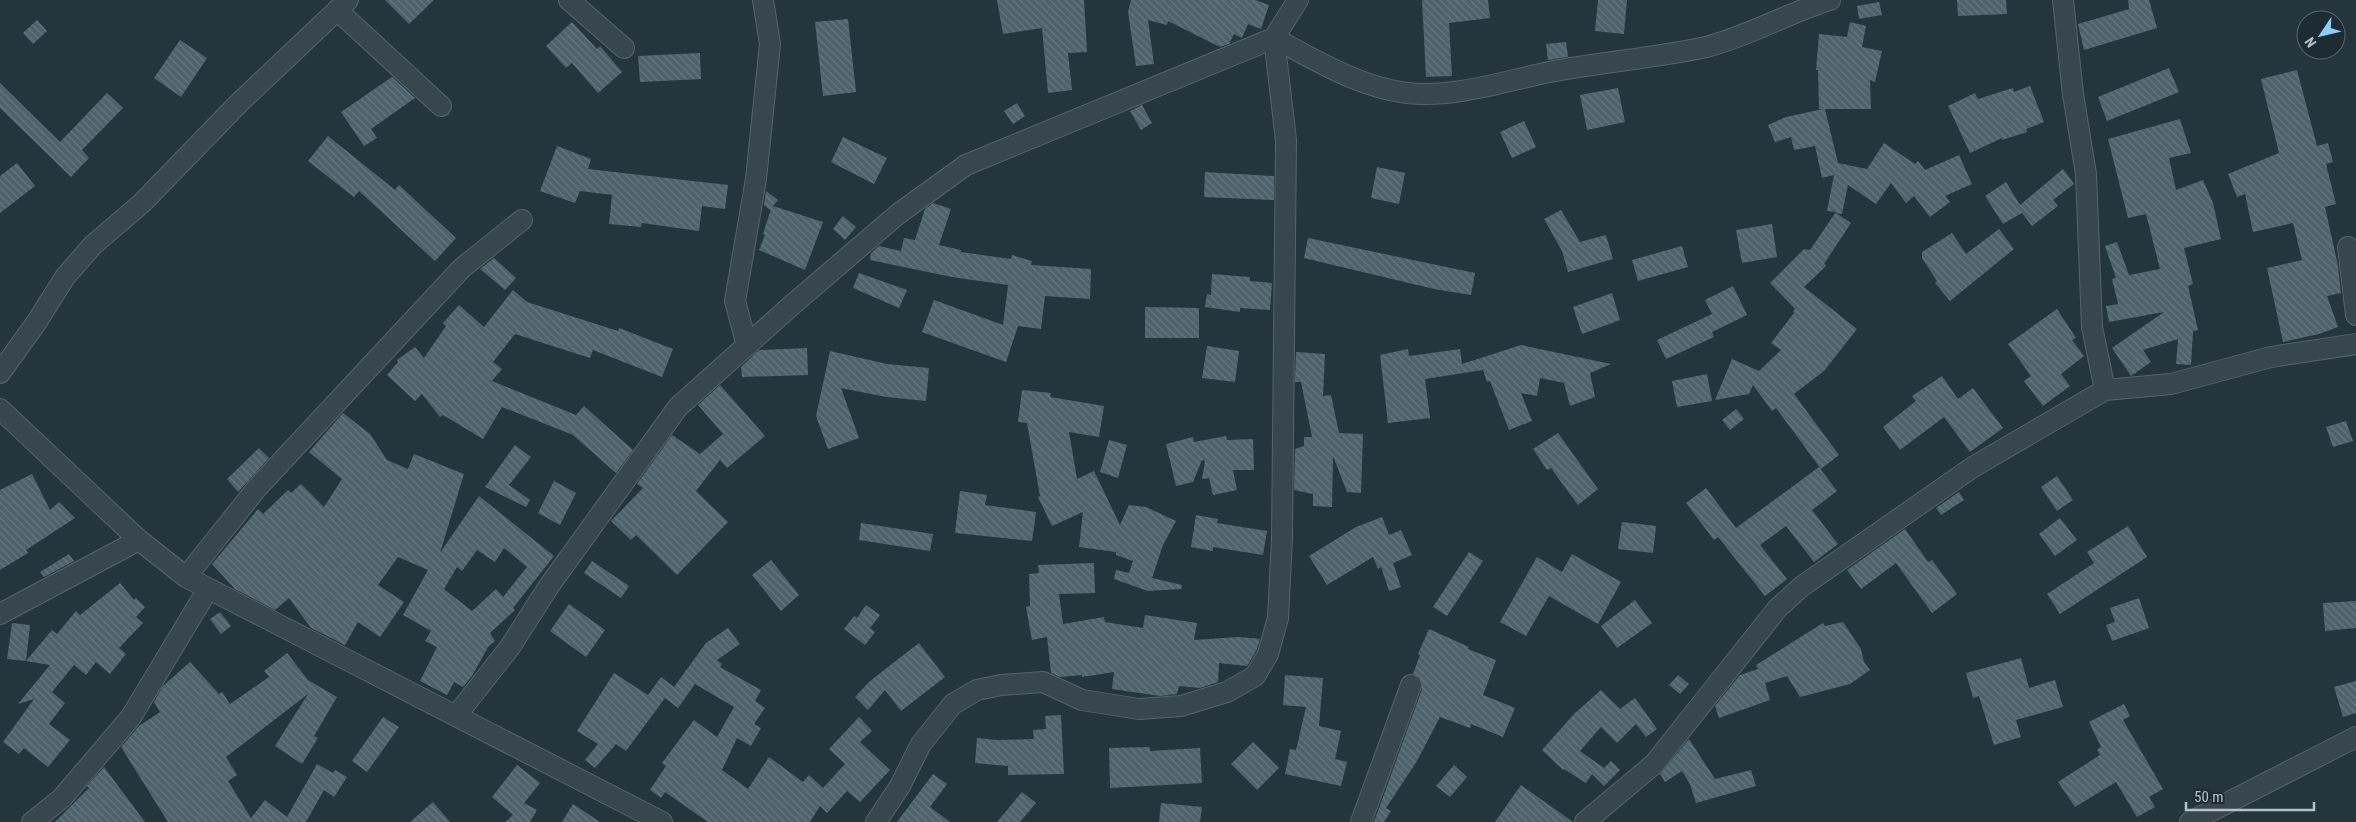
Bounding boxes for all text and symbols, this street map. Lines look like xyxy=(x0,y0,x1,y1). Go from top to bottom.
north arrow xyxy=(2296,10,2346,60)
text: N xyxy=(2301,34,2319,51)
scale bar xyxy=(2186,780,2314,812)
text: 50 m xyxy=(2194,788,2224,806)

